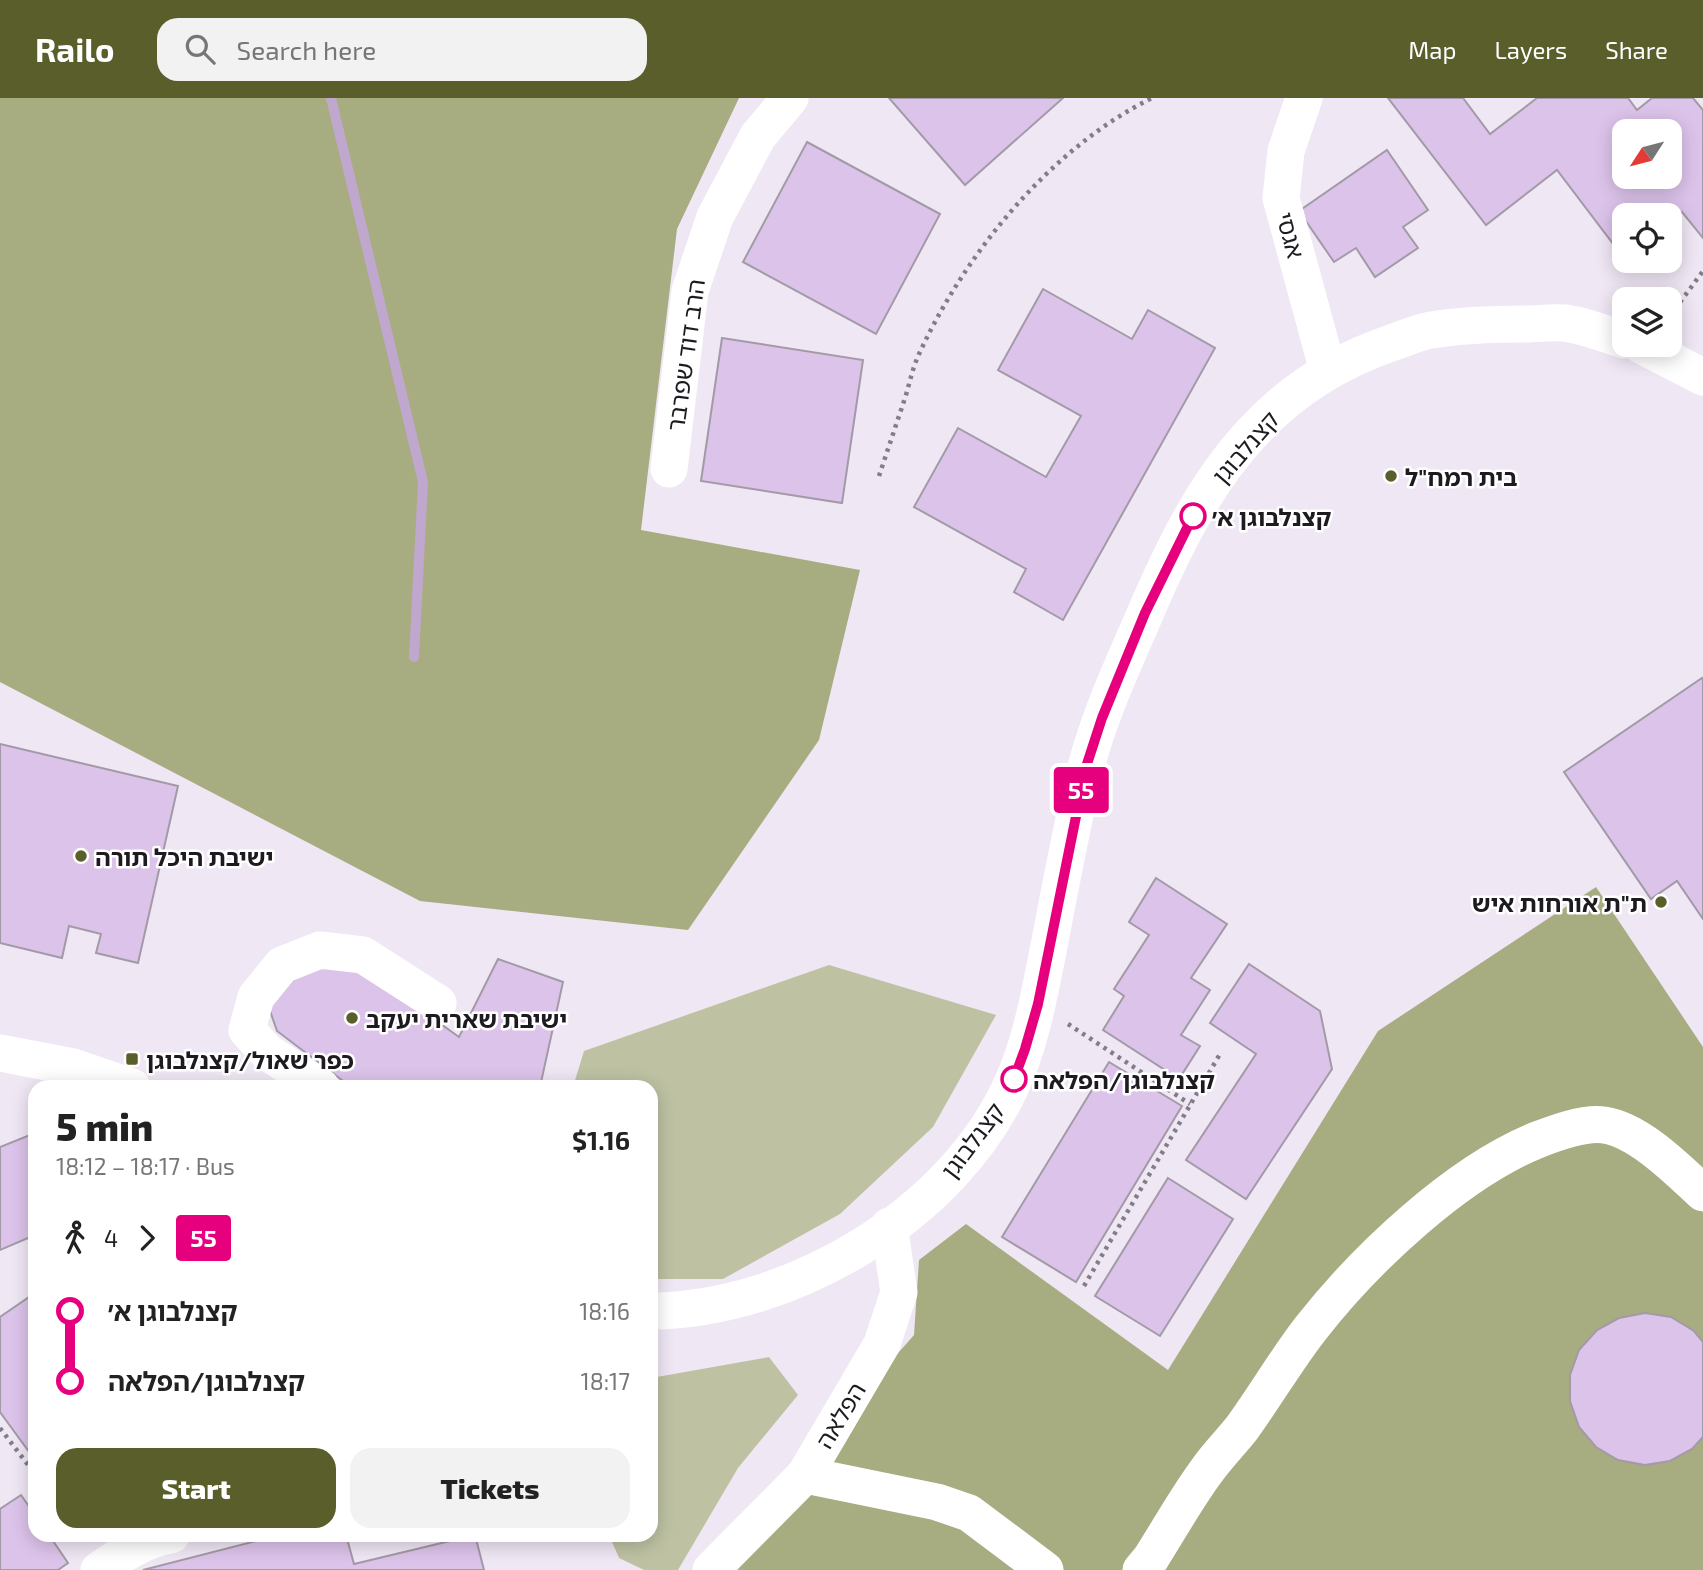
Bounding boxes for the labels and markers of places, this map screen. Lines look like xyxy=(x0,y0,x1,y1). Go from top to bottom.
place label: בית רמח"ל xyxy=(1405,462,1518,491)
marker: בית רמח"ל xyxy=(1383,468,1399,484)
place label: קצנלבוגן א׳ xyxy=(1212,502,1332,531)
marker: קצנלבוגן א׳ xyxy=(1180,503,1206,529)
place label: ישיבת היכל תורה xyxy=(95,842,273,871)
marker: ישיבת היכל תורה xyxy=(73,848,89,864)
place label: ת"ת אורחות איש xyxy=(1472,888,1647,917)
marker: ת"ת אורחות איש xyxy=(1653,894,1669,910)
place label: ישיבת שארית יעקב xyxy=(366,1004,567,1033)
marker: ישיבת שארית יעקב xyxy=(344,1010,360,1026)
place label: כפר שאול/קצנלבוגן xyxy=(146,1045,354,1074)
marker: כפר שאול/קצנלבוגן xyxy=(124,1051,140,1067)
place label: קצנלבוגן/הפלאה xyxy=(1033,1065,1215,1094)
marker: קצנלבוגן/הפלאה xyxy=(1001,1066,1027,1092)

